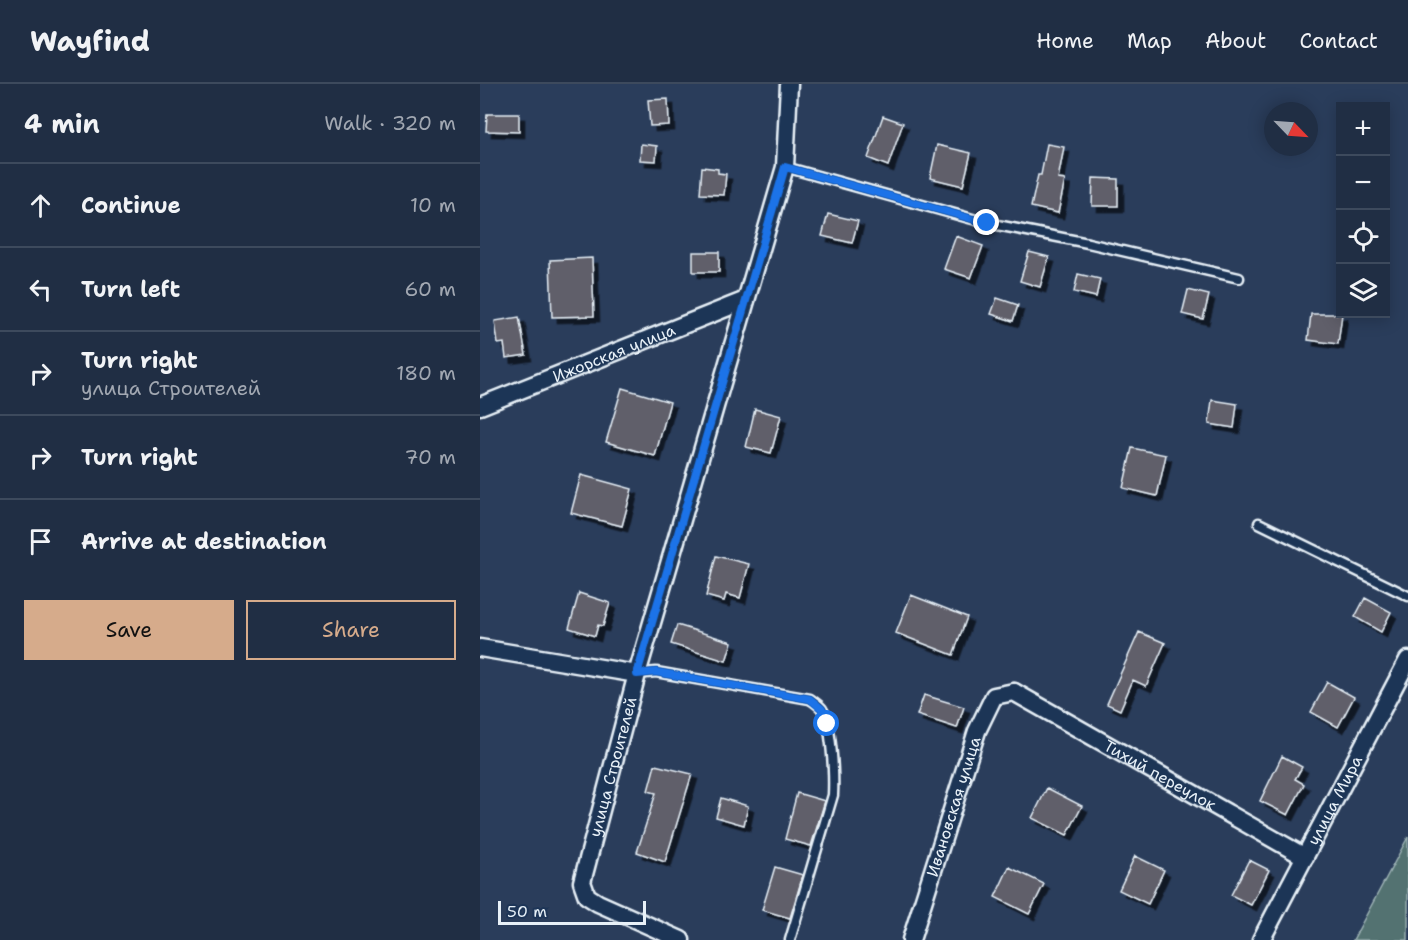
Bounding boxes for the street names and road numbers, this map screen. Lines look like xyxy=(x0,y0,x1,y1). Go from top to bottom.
street label: Ижорская улица xyxy=(549,319,678,387)
street label: улица Строителей xyxy=(584,694,641,839)
street label: Ивановская улица xyxy=(921,734,985,879)
street label: Тихий переулок xyxy=(1100,735,1220,815)
street label: улица Мира xyxy=(1302,752,1367,849)

